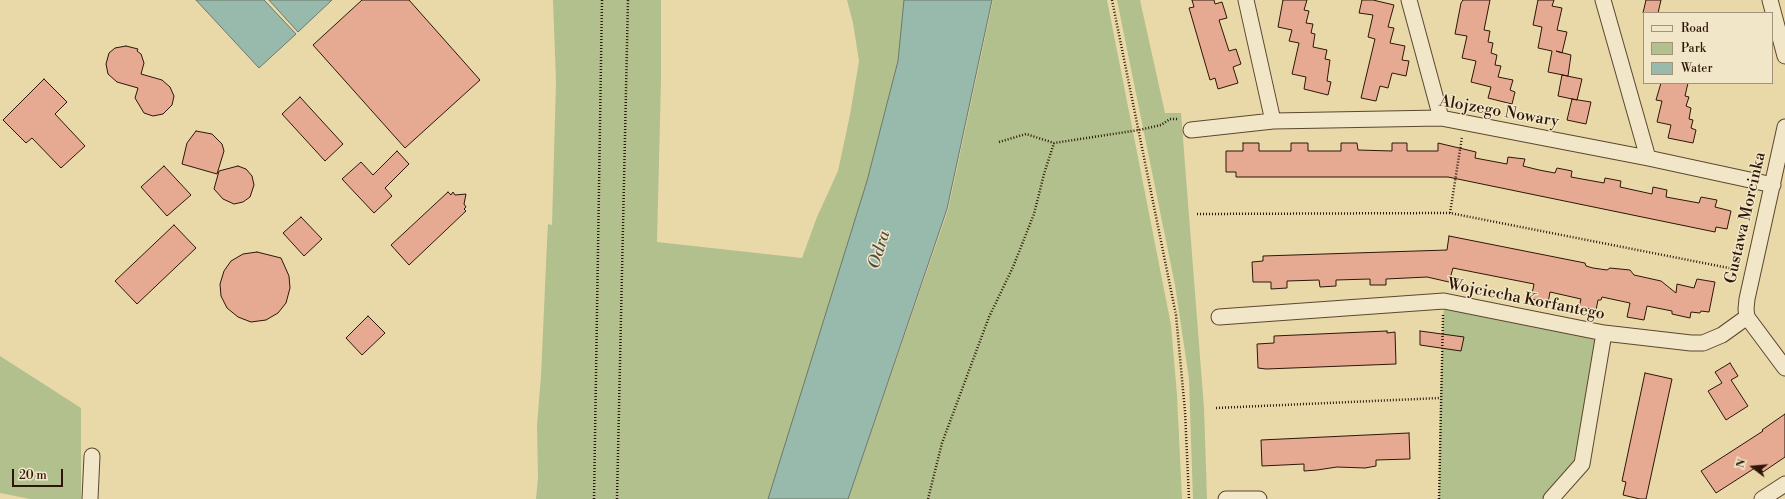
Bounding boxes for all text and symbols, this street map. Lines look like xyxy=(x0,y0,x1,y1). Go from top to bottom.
legend xyxy=(1643,12,1773,84)
text: Road xyxy=(1681,21,1709,36)
text: Park xyxy=(1681,41,1706,56)
text: Water xyxy=(1681,61,1713,76)
street label: Alojzego Nowary xyxy=(1438,92,1560,132)
street label: Gustawa Morcinka xyxy=(1722,150,1770,286)
water label: Odra xyxy=(865,228,895,272)
street label: Wojciecha Korfantego xyxy=(1446,275,1606,325)
north arrow xyxy=(1733,447,1773,487)
text: N xyxy=(1734,458,1749,470)
scale bar xyxy=(14,461,65,487)
text: 20 m xyxy=(19,468,47,483)

